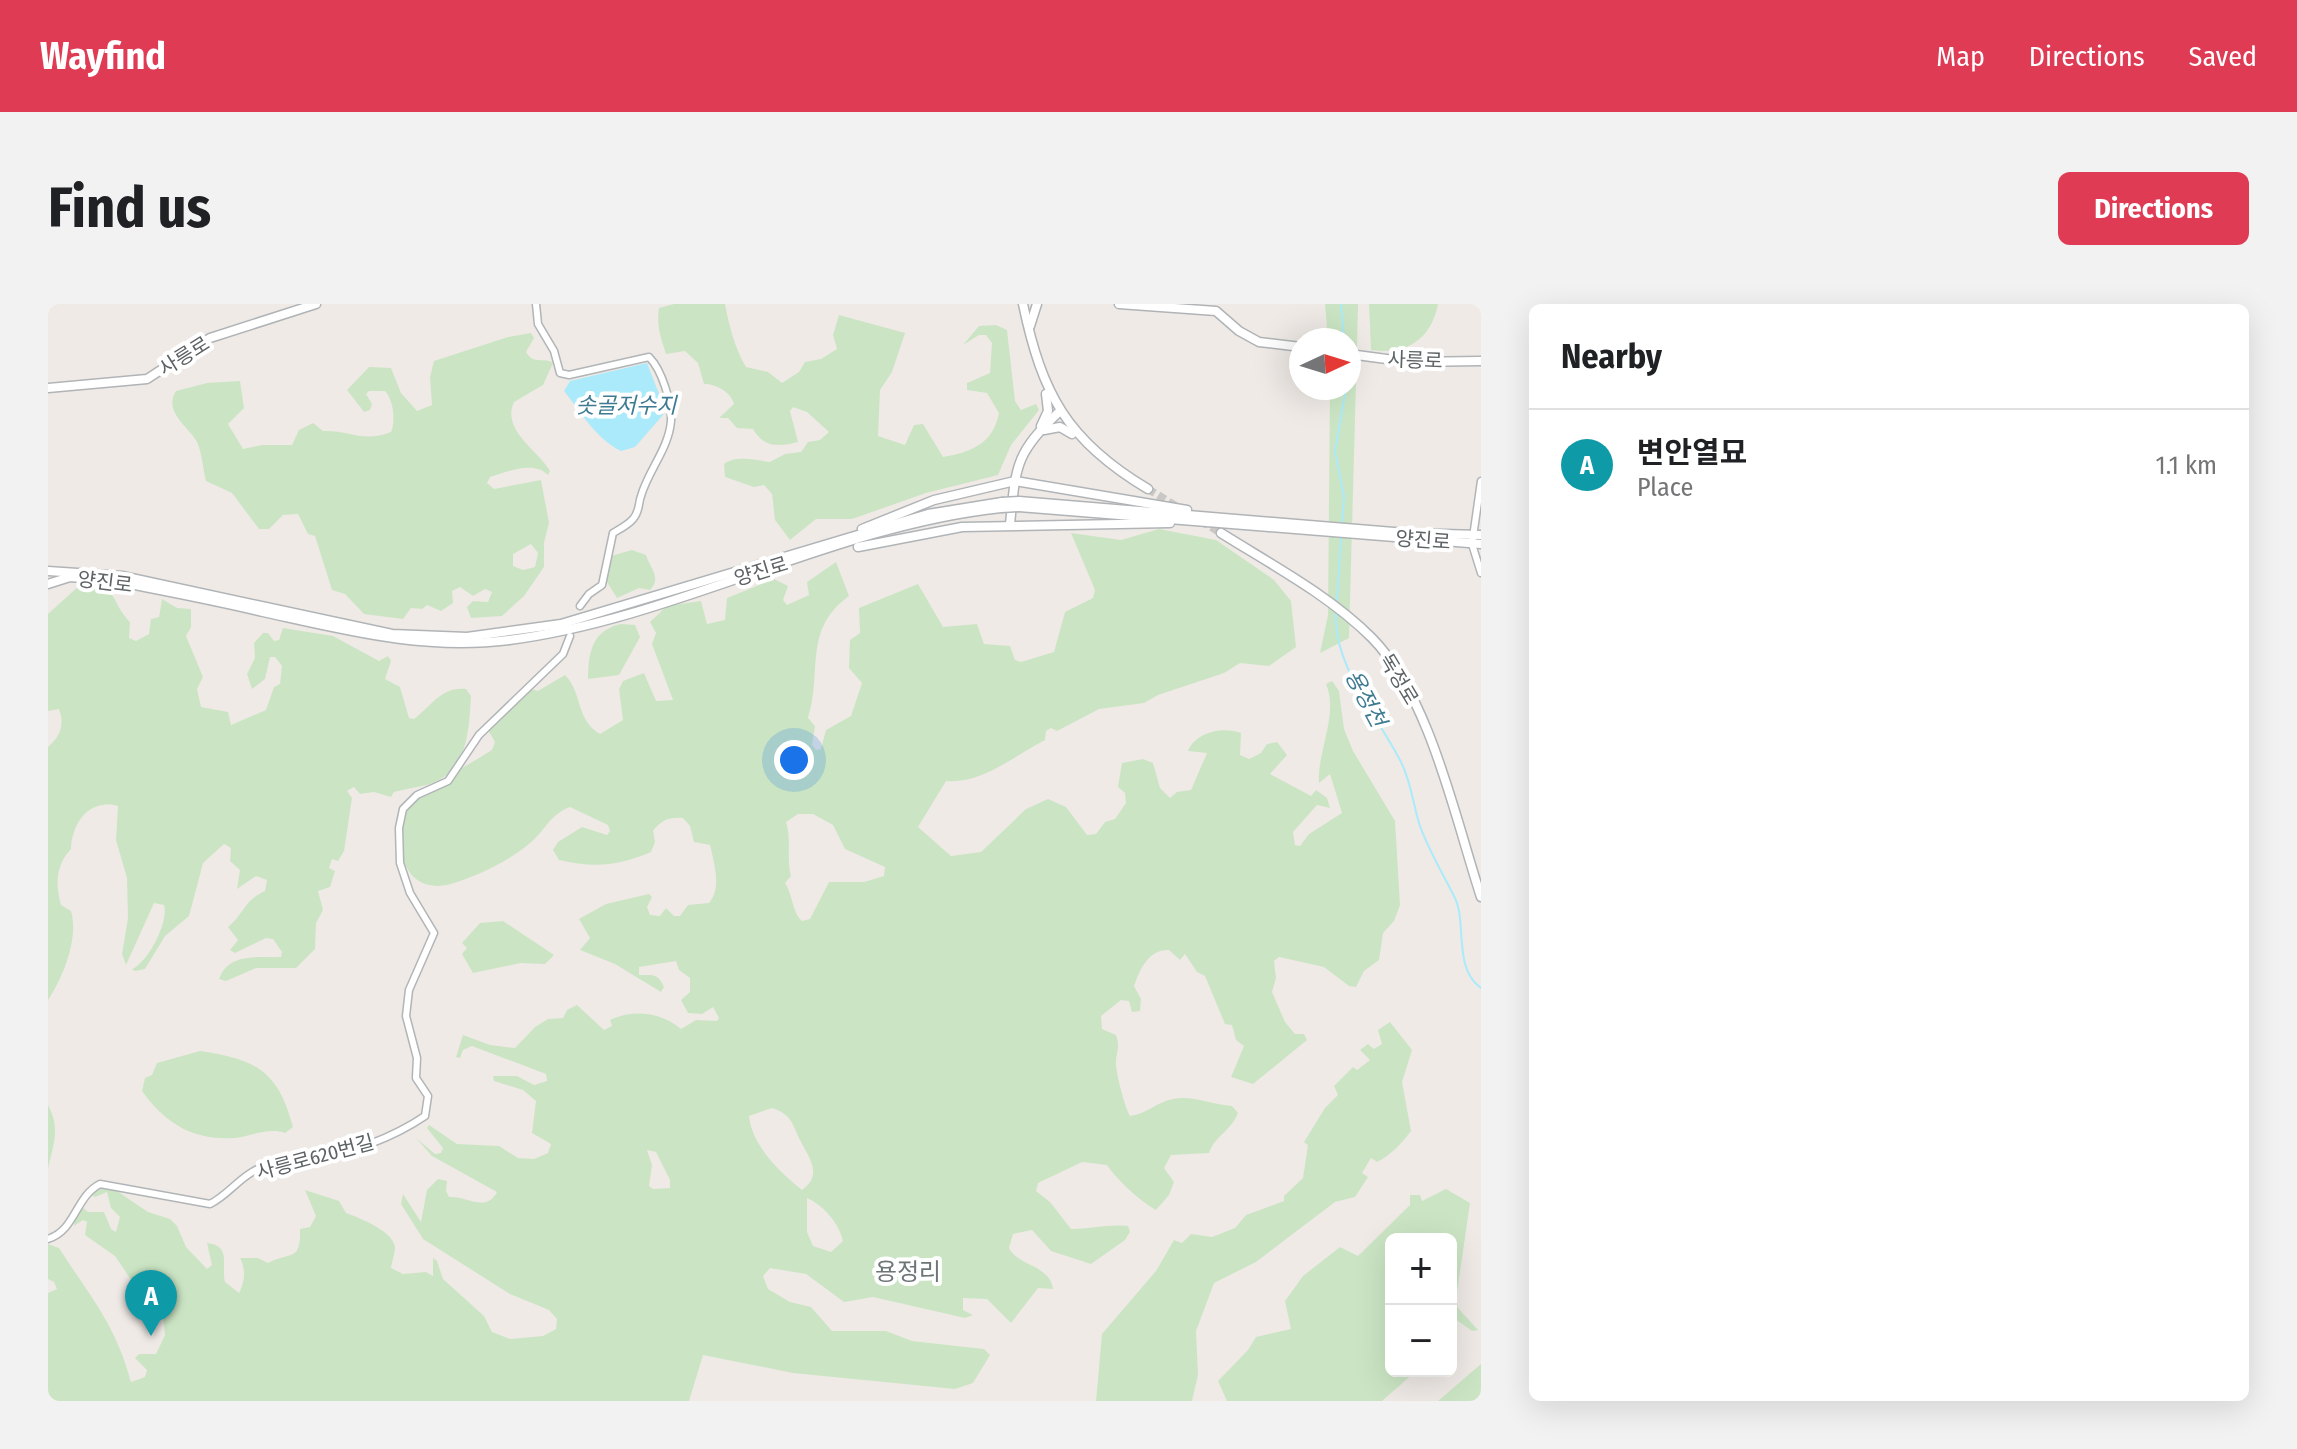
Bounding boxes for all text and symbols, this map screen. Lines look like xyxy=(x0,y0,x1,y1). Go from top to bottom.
text: Wayfind xyxy=(40,33,166,79)
text: Map xyxy=(1936,40,1985,73)
text: Directions xyxy=(2029,40,2145,73)
text: Saved xyxy=(2189,40,2257,73)
button: Directions xyxy=(2058,172,2249,245)
text: Find us xyxy=(48,175,211,242)
north arrow xyxy=(1289,328,1361,400)
street label: 사릉로 xyxy=(154,331,214,381)
text: Nearby xyxy=(1561,336,1662,377)
street label: 사릉로 xyxy=(1387,347,1443,373)
water label: 솟골저수지 xyxy=(575,392,678,419)
text: 변안열묘 xyxy=(1637,435,1747,471)
text: A xyxy=(1580,450,1594,481)
text: 1.1 km xyxy=(2156,450,2217,481)
text: Place xyxy=(1637,472,1693,503)
street label: 양진로 xyxy=(1395,526,1451,554)
street label: 양진로 xyxy=(731,551,791,591)
street label: 양진로 xyxy=(76,567,134,597)
street label: 독정로 xyxy=(1374,649,1424,709)
water label: 용정천 xyxy=(1339,665,1393,734)
your location xyxy=(774,740,814,780)
street label: 사릉로620번길 xyxy=(253,1130,377,1184)
map controls xyxy=(1385,1233,1457,1377)
button: + xyxy=(1385,1233,1457,1305)
district label: 용정리 xyxy=(875,1258,941,1286)
pin: A xyxy=(125,1270,177,1336)
button: − xyxy=(1385,1305,1457,1377)

